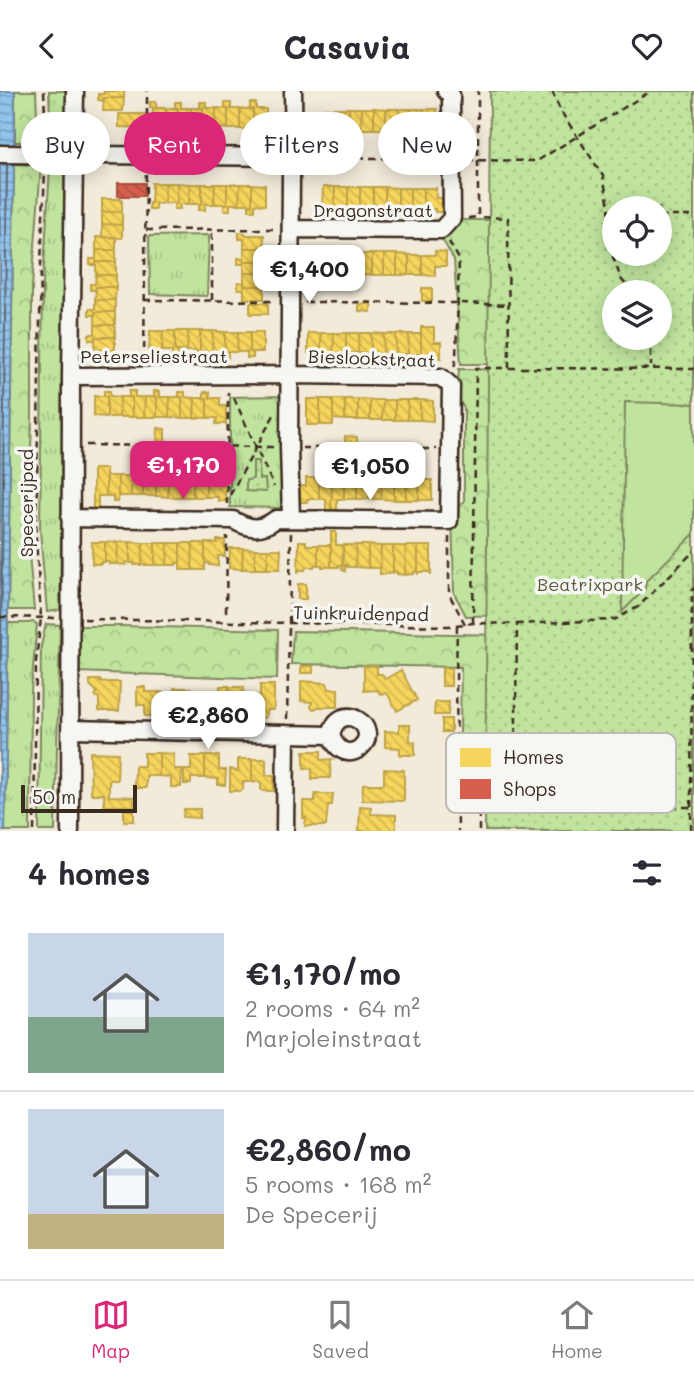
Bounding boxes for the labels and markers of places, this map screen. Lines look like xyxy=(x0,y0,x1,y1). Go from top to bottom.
pin: €1,400 xyxy=(252,245,366,305)
pin: €1,170 xyxy=(126,441,240,501)
pin: €1,050 xyxy=(313,443,427,502)
pin: €2,860 xyxy=(151,691,265,751)

